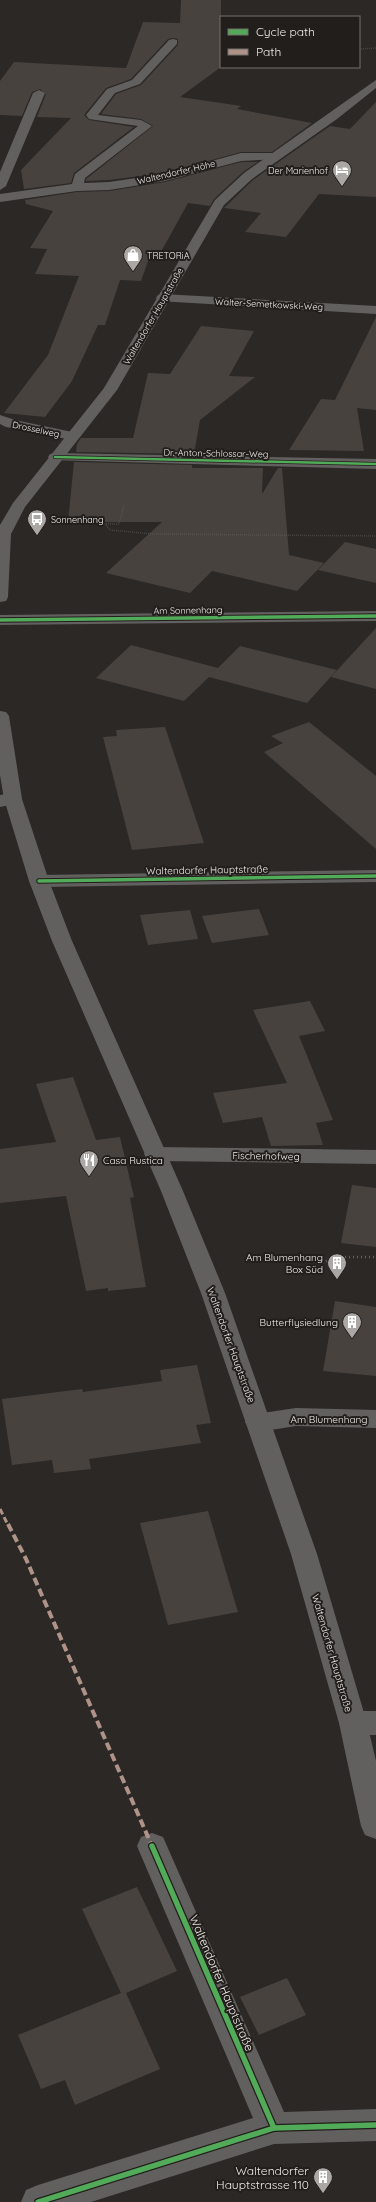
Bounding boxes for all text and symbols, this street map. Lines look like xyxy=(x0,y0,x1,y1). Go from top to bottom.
legend xyxy=(220,16,360,68)
text: Cycle path xyxy=(256,24,315,39)
text: Path xyxy=(256,44,281,59)
street label: Waltendorfer Höhe xyxy=(136,158,216,186)
hotel icon: Der Marienhof xyxy=(331,159,353,187)
place label: Der Marienhof xyxy=(268,165,329,176)
shop icon: TRETORiA xyxy=(122,244,144,272)
place label: TRETORiA xyxy=(147,250,190,261)
street label: Waltendorfer Hauptstraße xyxy=(121,266,185,366)
street label: Walter-Semetkowski-Weg xyxy=(215,296,323,312)
street label: Drosselweg xyxy=(11,419,61,439)
street label: Dr.-Anton-Schlossar-Weg xyxy=(164,447,268,459)
bus stop icon: Sonnenhang xyxy=(26,508,48,536)
place label: Sonnenhang xyxy=(51,514,104,525)
street label: Am Sonnenhang xyxy=(153,604,223,616)
street label: Waltendorfer Hauptstraße xyxy=(146,862,269,878)
restaurant icon: Casa Rustica xyxy=(78,1149,100,1177)
street label: Fischerhofweg xyxy=(232,1149,300,1163)
place label: Casa Rustica xyxy=(103,1154,163,1167)
place label: Am Blumenhang Box Süd xyxy=(246,1251,323,1276)
building icon: Am Blumenhang Box Süd xyxy=(326,1252,348,1280)
street label: Waltendorfer Hauptstraße xyxy=(204,1285,258,1405)
building icon: Butterflysiedlung xyxy=(341,1311,363,1339)
place label: Butterflysiedlung xyxy=(260,1316,338,1329)
street label: Am Blumenhang xyxy=(290,1413,368,1426)
street label: Waltendorfer Hauptstraße xyxy=(309,1592,355,1714)
street label: Waltendorfer Hauptstraße xyxy=(186,1913,258,2054)
place label: Waltendorfer Hauptstrasse 110 xyxy=(216,2163,309,2192)
building icon: Waltendorfer Hauptstrasse 110 xyxy=(312,2166,334,2194)

